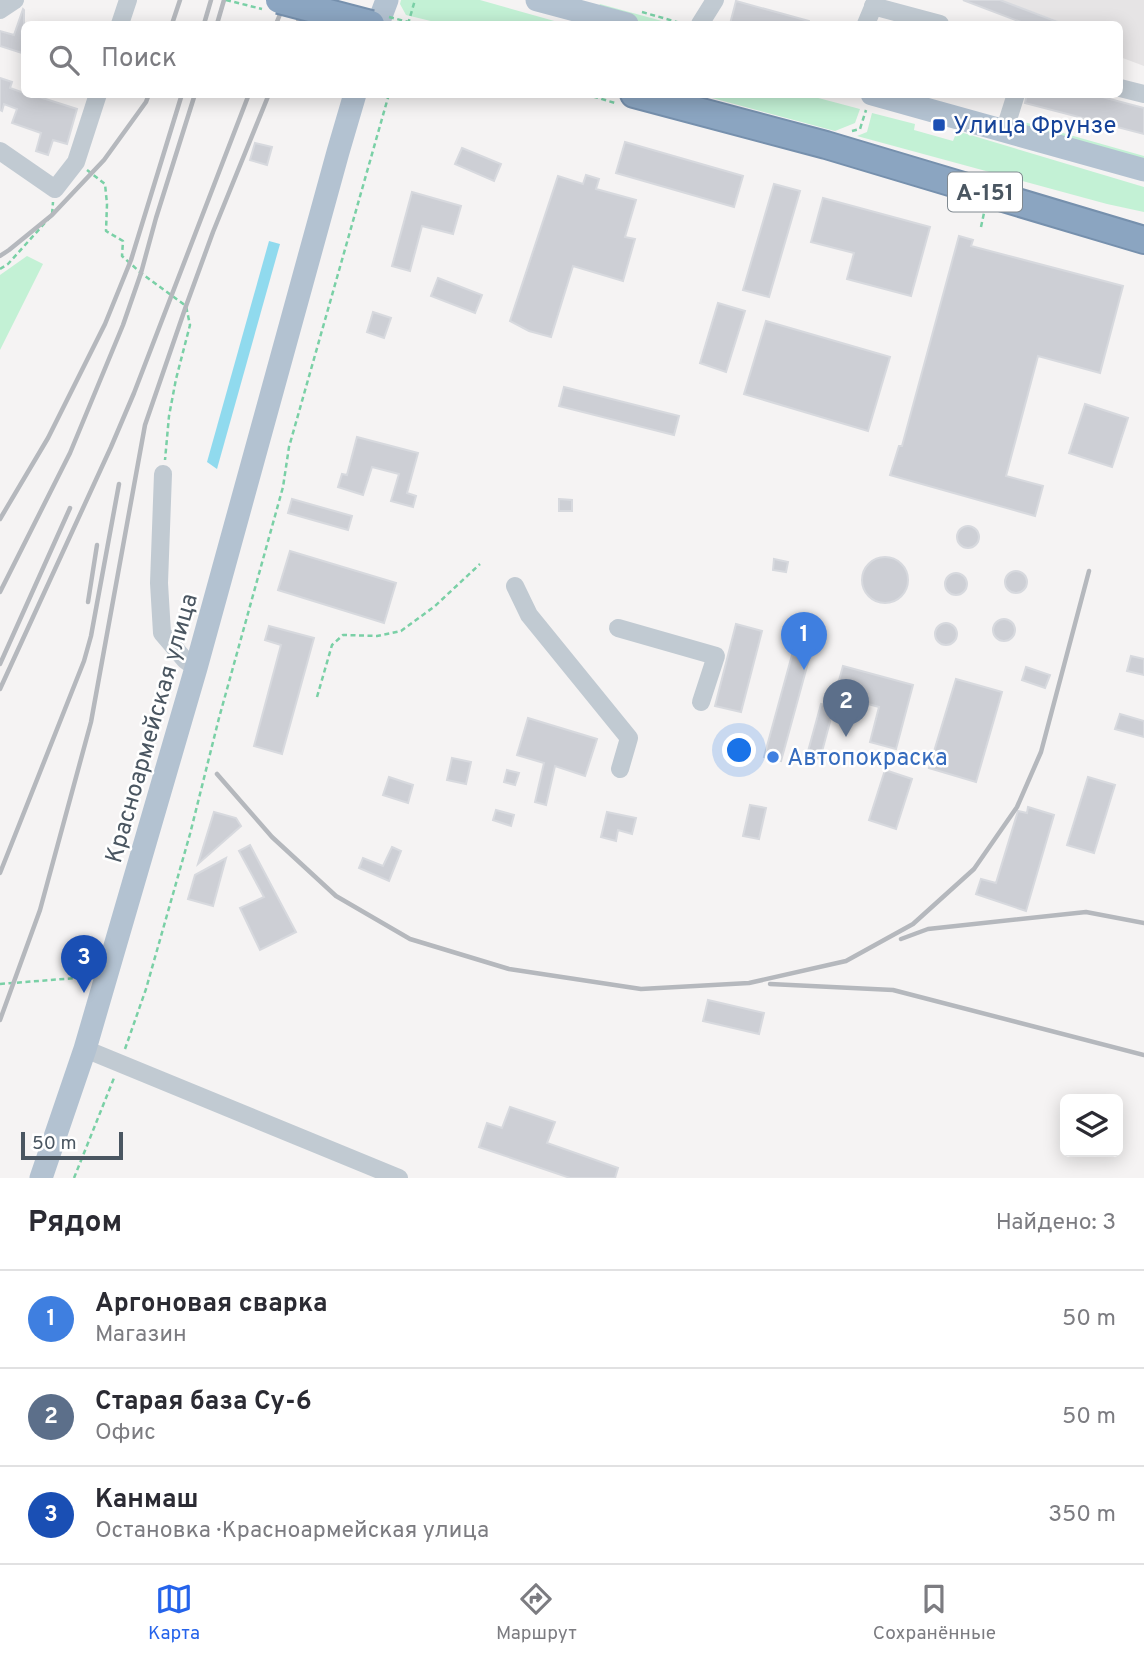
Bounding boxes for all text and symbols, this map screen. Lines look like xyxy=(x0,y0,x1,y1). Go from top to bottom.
search box xyxy=(21,21,1123,98)
icon: search xyxy=(45,41,83,79)
text: Поиск xyxy=(101,43,177,76)
place label: Улица Фрунзе xyxy=(953,112,1116,142)
marker: Улица Фрунзе xyxy=(931,117,947,133)
road number: А-151 xyxy=(948,172,1022,211)
street label: Красноармейская улица xyxy=(100,590,206,867)
pin: 1 xyxy=(781,612,827,670)
pin: 2 xyxy=(823,679,869,737)
your location xyxy=(722,733,756,767)
place label: Автопокраска xyxy=(787,744,948,774)
marker: Автопокраска xyxy=(765,749,781,765)
pin: 3 xyxy=(61,935,107,993)
map controls xyxy=(1060,1094,1123,1157)
button: layers xyxy=(1060,1094,1123,1157)
scale bar xyxy=(21,1129,122,1161)
text: 50 m xyxy=(32,1132,77,1156)
text: Рядом xyxy=(28,1205,122,1242)
text: Найдено: 3 xyxy=(996,1209,1116,1238)
text: Аргоновая сварка xyxy=(95,1288,328,1321)
text: 1 xyxy=(46,1305,56,1334)
text: 50 m xyxy=(1062,1305,1116,1334)
text: Магазин xyxy=(95,1321,187,1350)
text: Старая база Су-6 xyxy=(95,1386,312,1419)
text: 2 xyxy=(44,1403,58,1432)
text: 50 m xyxy=(1062,1403,1116,1432)
text: Офис xyxy=(95,1419,156,1448)
text: Канмаш xyxy=(95,1484,198,1517)
text: 3 xyxy=(44,1501,58,1530)
text: 350 m xyxy=(1048,1501,1116,1530)
text: Остановка · Красноармейская улица xyxy=(95,1517,489,1546)
tab: Карта xyxy=(148,1580,200,1646)
tab: Маршрут xyxy=(496,1580,577,1646)
tab: Сохранённые xyxy=(873,1580,996,1646)

